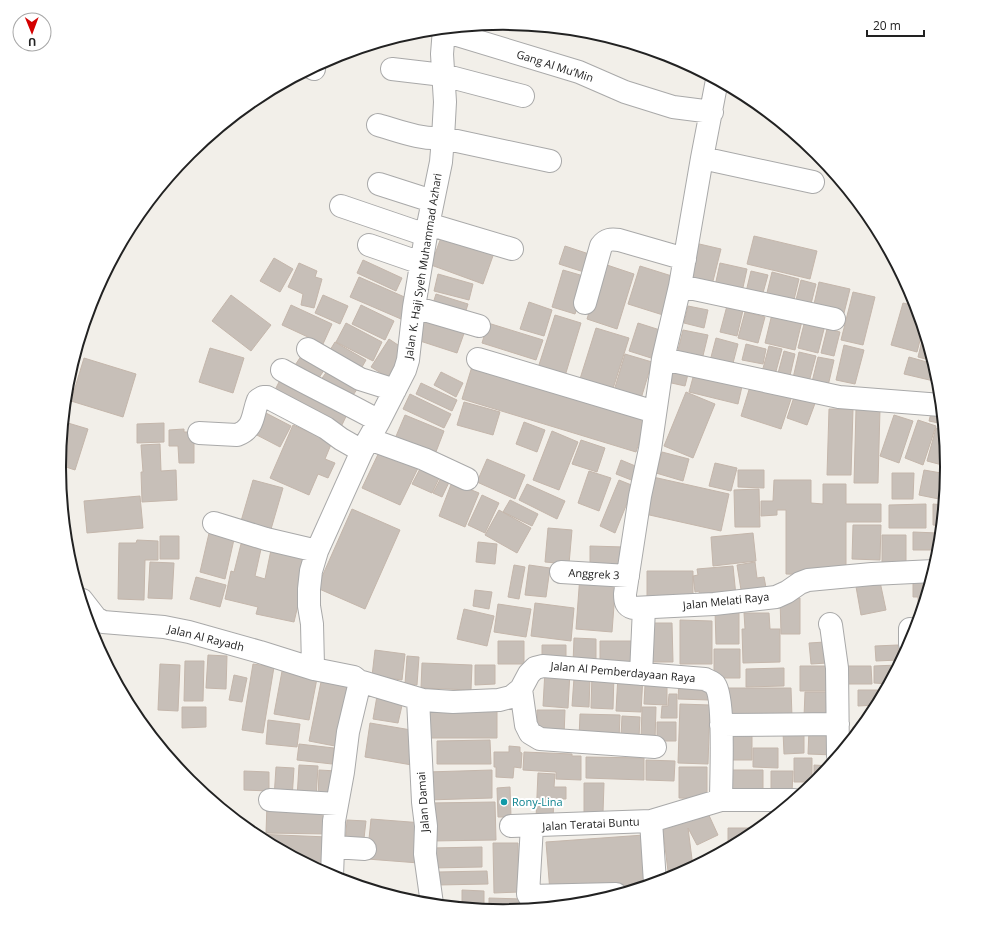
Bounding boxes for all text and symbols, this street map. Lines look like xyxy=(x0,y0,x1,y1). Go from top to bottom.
north arrow xyxy=(12,12,52,52)
scale bar xyxy=(867,12,924,38)
text: 20 m xyxy=(873,17,901,34)
text: U xyxy=(28,35,36,50)
street label: Gang Al Mu’Min xyxy=(515,46,596,85)
street label: Jalan K. Haji Syeh Muhammad Azhari xyxy=(400,172,445,361)
street label: Anggrek 3 xyxy=(568,565,620,582)
street label: Jalan Melati Raya xyxy=(681,589,770,613)
street label: Jalan Al Rayadh xyxy=(165,621,246,654)
street label: Jalan Al Pemberdayaan Raya xyxy=(549,658,696,685)
street label: Jalan Damai xyxy=(413,771,432,834)
place label: Rony-Lina xyxy=(512,794,563,809)
marker: Rony-Lina xyxy=(499,797,509,807)
street label: Jalan Teratai Buntu xyxy=(541,813,640,834)

